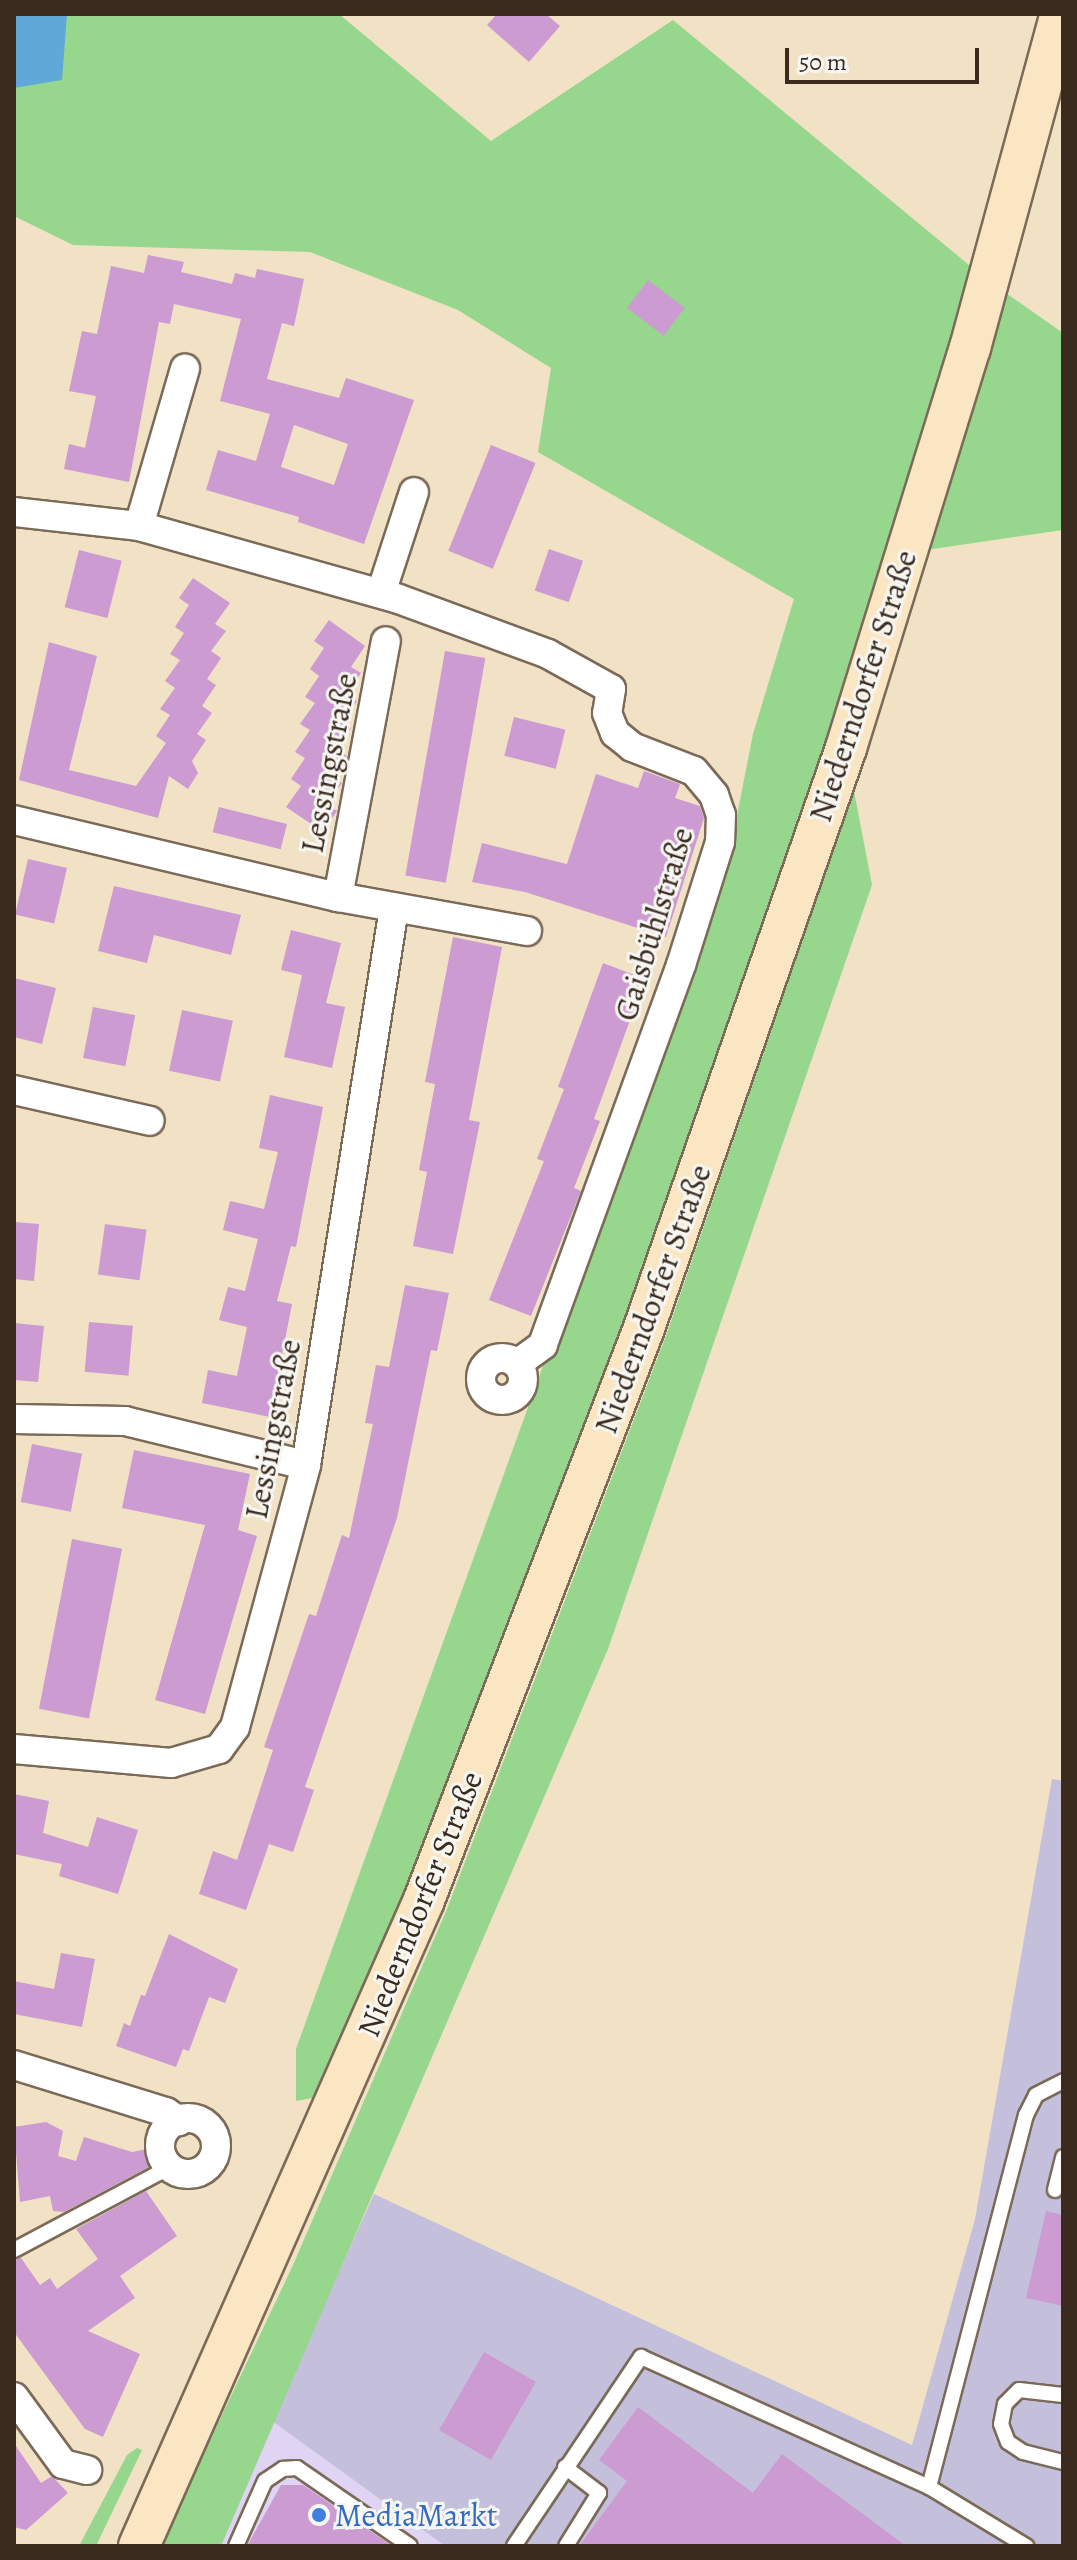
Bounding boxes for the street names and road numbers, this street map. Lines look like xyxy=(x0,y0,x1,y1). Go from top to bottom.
street label: Niederndorfer Straße xyxy=(801,545,925,827)
street label: Lessingstraße xyxy=(293,670,365,856)
street label: Gaisbühlstraße xyxy=(606,823,702,1025)
street label: Niederndorfer Straße xyxy=(587,1159,719,1439)
street label: Lessingstraße xyxy=(237,1336,309,1522)
street label: Niederndorfer Straße xyxy=(349,1765,491,2043)

